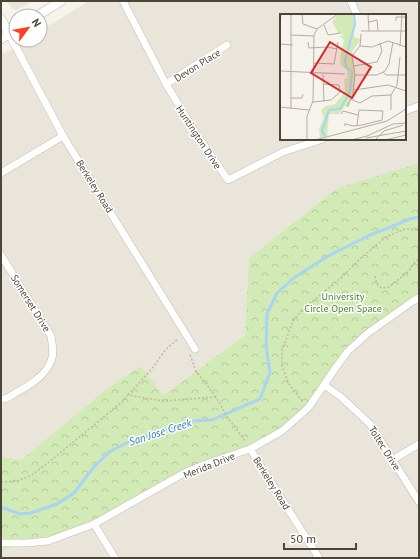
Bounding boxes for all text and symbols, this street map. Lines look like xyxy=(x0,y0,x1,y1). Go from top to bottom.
north arrow xyxy=(8,8,48,48)
inset map xyxy=(280,14,406,140)
text: N xyxy=(29,16,44,29)
street label: Devon Place xyxy=(172,46,223,85)
street label: Huntington Drive xyxy=(173,103,224,172)
street label: Berkeley Road xyxy=(73,157,116,215)
street label: Somerset Drive xyxy=(8,272,53,334)
park label: University Circle Open Space xyxy=(304,290,382,315)
water label: San Jose Creek xyxy=(127,415,194,449)
street label: Toltec Drive xyxy=(366,424,403,473)
street label: Merida Drive xyxy=(181,449,237,482)
street label: Berkeley Road xyxy=(250,454,293,512)
scale bar xyxy=(284,525,356,551)
text: 50 m xyxy=(290,531,316,546)

